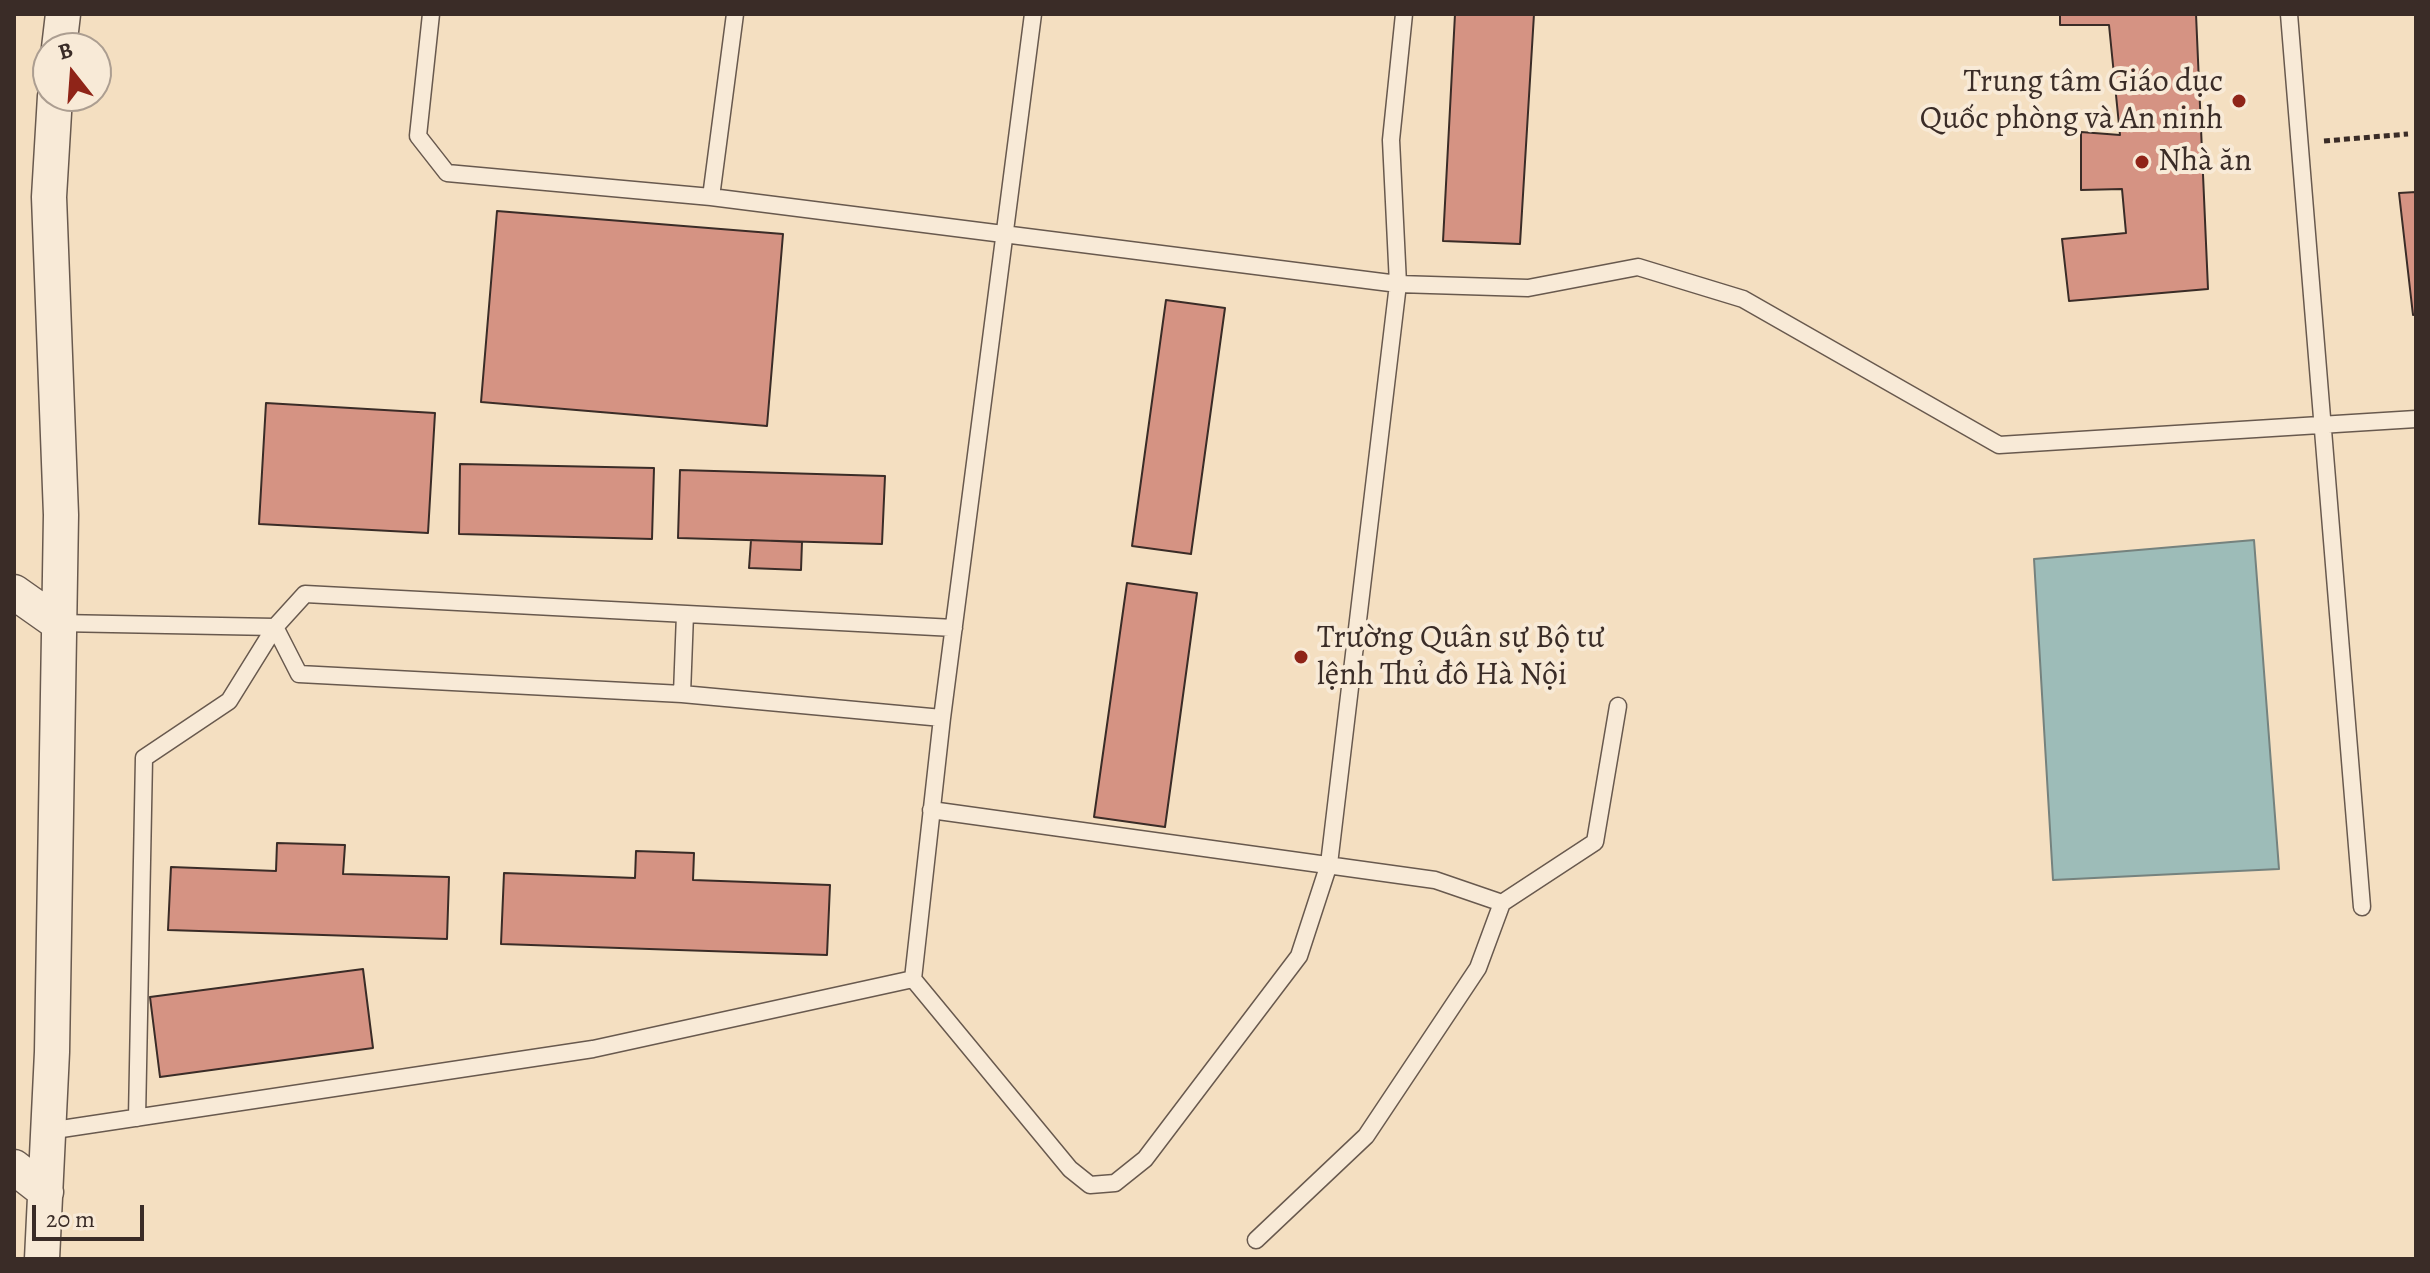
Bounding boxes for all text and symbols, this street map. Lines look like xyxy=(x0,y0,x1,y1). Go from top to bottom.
north arrow xyxy=(32,32,112,112)
text: B xyxy=(55,35,77,67)
place label: Trung tâm Giáo dục Quốc phòng và An ninh xyxy=(1920,64,2223,139)
marker: Trung tâm Giáo dục Quốc phòng và An ninh xyxy=(2230,92,2248,110)
place label: Nhà ăn xyxy=(2158,143,2252,181)
marker: Nhà ăn xyxy=(2133,153,2151,171)
place label: Trường Quân sự Bộ tư lệnh Thủ đô Hà Nội xyxy=(1317,620,1604,695)
marker: Trường Quân sự Bộ tư lệnh Thủ đô Hà Nội xyxy=(1292,648,1310,666)
scale bar xyxy=(36,1189,148,1239)
text: 20 m xyxy=(46,1203,95,1235)

